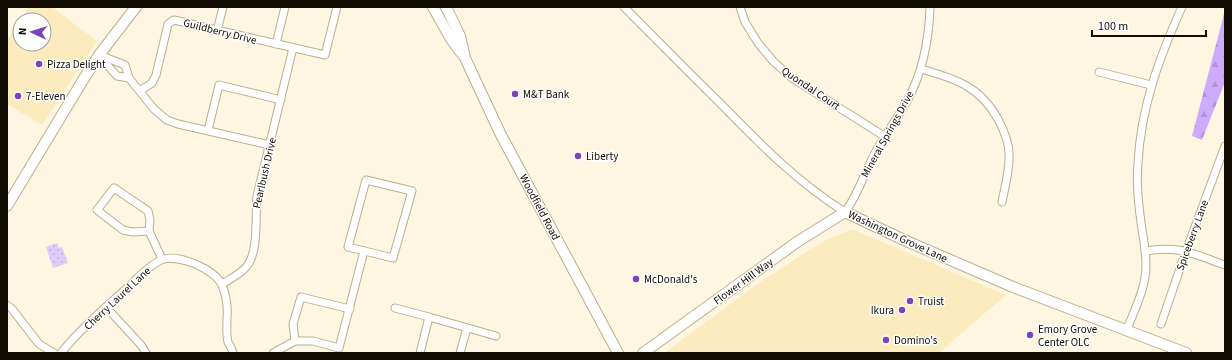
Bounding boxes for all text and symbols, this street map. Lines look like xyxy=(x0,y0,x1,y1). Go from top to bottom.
north arrow xyxy=(12,12,52,52)
scale bar xyxy=(1092,12,1206,38)
street label: Guildberry Drive xyxy=(182,15,259,48)
text: 100 m xyxy=(1098,18,1128,35)
text: N xyxy=(15,27,30,36)
place label: Pizza Delight xyxy=(47,57,106,72)
marker: Pizza Delight xyxy=(34,59,44,69)
street label: Quondal Court xyxy=(778,63,843,114)
place label: M&T Bank xyxy=(523,87,570,102)
street label: Mineral Springs Drive xyxy=(857,88,918,180)
place label: 7-Eleven xyxy=(26,89,66,104)
marker: M&T Bank xyxy=(510,89,520,99)
marker: 7-Eleven xyxy=(13,91,23,101)
street label: Pearlbush Drive xyxy=(249,136,280,210)
place label: Liberty xyxy=(586,149,618,164)
marker: Liberty xyxy=(573,151,583,161)
street label: Woodfield Road xyxy=(516,172,563,243)
street label: Spiceberry Lane xyxy=(1173,197,1212,273)
street label: Washington Grove Lane xyxy=(846,207,950,266)
street label: Flower Hill Way xyxy=(710,255,776,308)
street label: Cherry Laurel Lane xyxy=(81,263,154,333)
place label: McDonald's xyxy=(644,272,698,287)
marker: McDonald's xyxy=(631,274,641,284)
place label: Truist xyxy=(918,294,944,309)
marker: Truist xyxy=(905,296,915,306)
place label: Ikura xyxy=(871,303,894,318)
marker: Ikura xyxy=(897,305,907,315)
place label: Emory Grove Center OLC xyxy=(1038,322,1098,350)
marker: Emory Grove Center OLC xyxy=(1025,330,1035,340)
place label: Domino's xyxy=(894,333,938,348)
marker: Domino's xyxy=(881,335,891,345)

